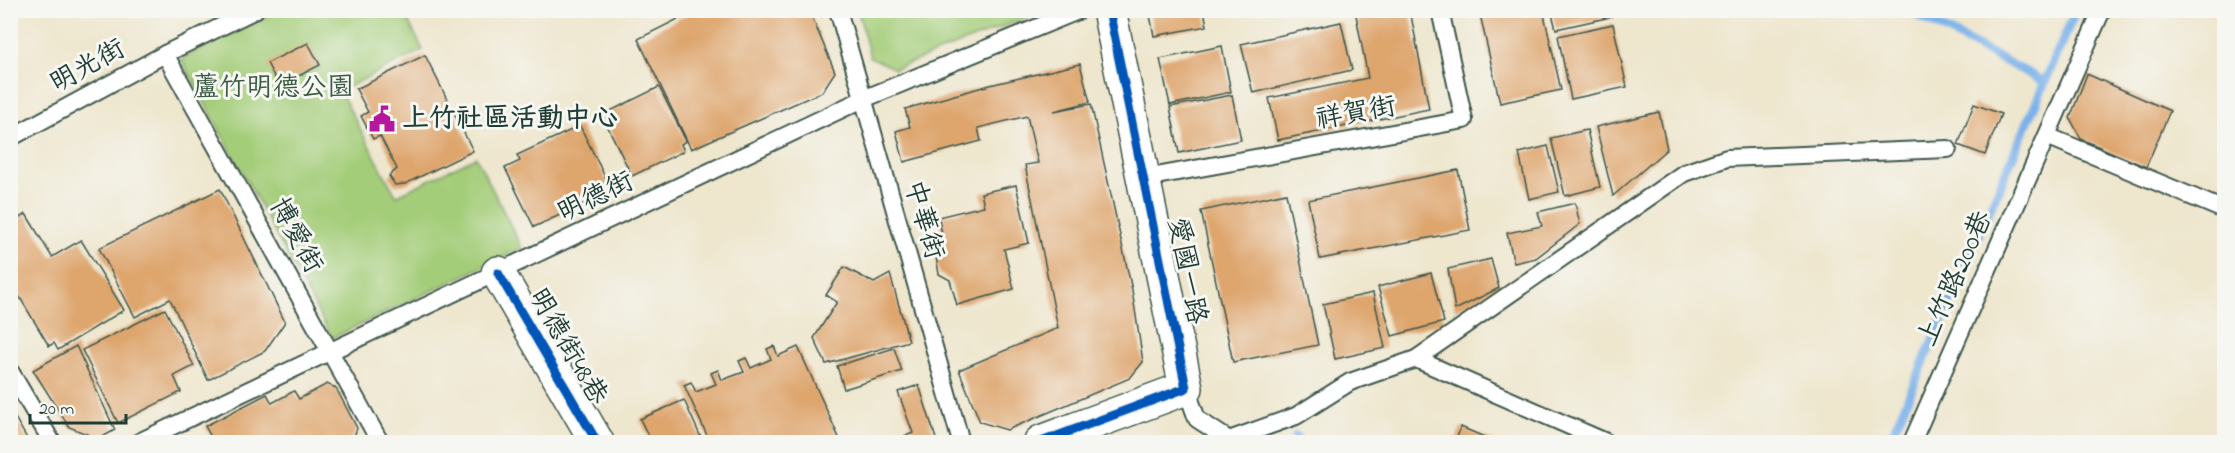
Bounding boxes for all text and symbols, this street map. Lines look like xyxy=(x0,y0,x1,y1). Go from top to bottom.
street label: 明光街 xyxy=(43,30,133,104)
park label: 蘆竹明德公園 xyxy=(192,69,354,108)
street label: 祥賀街 xyxy=(1313,88,1399,140)
place label: 上竹社區活動中心 xyxy=(402,100,618,139)
public building icon: 上竹社區活動中心 xyxy=(367,104,397,134)
street label: 明德街 xyxy=(551,163,641,233)
street label: 中華街 xyxy=(893,176,953,264)
street label: 博愛街 xyxy=(258,191,332,281)
street label: 上竹路200巷 xyxy=(1909,205,2003,353)
street label: 愛國一路 xyxy=(1157,214,1215,328)
street label: 明德街48巷 xyxy=(518,281,616,413)
scale bar xyxy=(30,387,126,425)
text: 20 m xyxy=(39,397,74,423)

